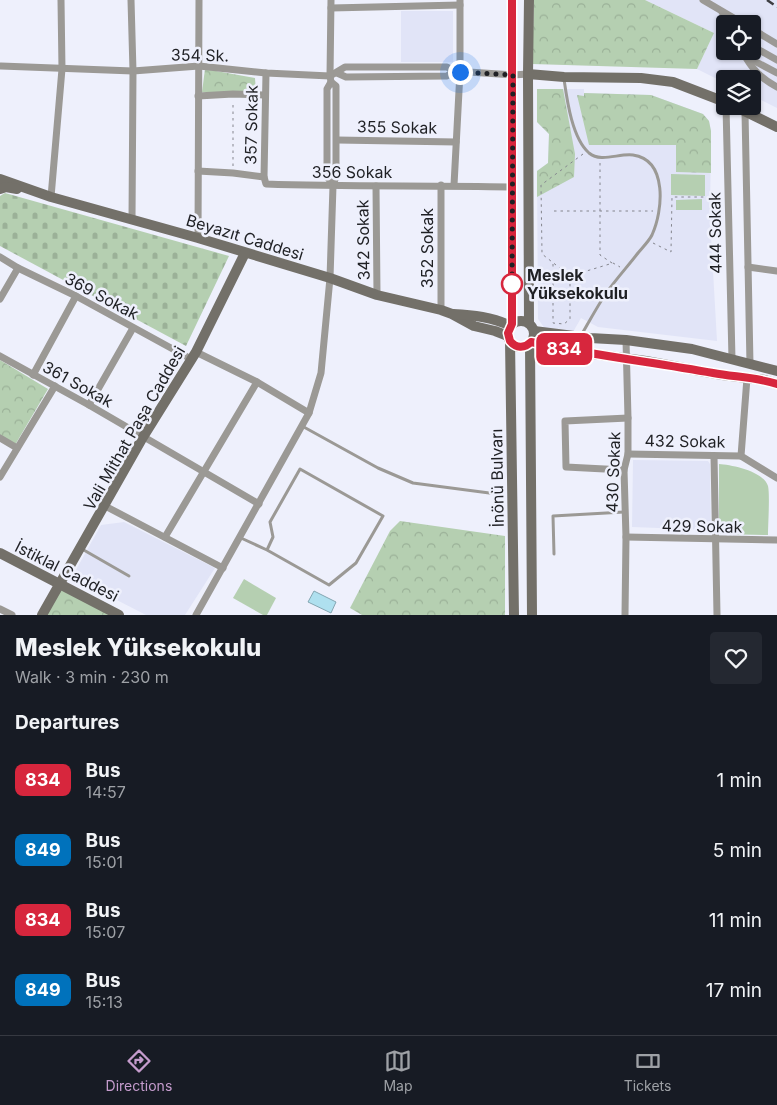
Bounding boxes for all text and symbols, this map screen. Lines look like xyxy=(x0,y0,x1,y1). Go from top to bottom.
map controls xyxy=(716,15,761,115)
button: locate xyxy=(716,15,761,60)
street label: 354 Sk. xyxy=(171,44,229,66)
your location xyxy=(448,60,473,85)
button: layers xyxy=(716,70,761,115)
street label: 357 Sokak xyxy=(240,85,262,165)
street label: 355 Sokak xyxy=(357,116,438,138)
street label: 356 Sokak xyxy=(312,162,392,182)
street label: 444 Sokak xyxy=(704,192,726,274)
street label: 342 Sokak xyxy=(352,199,374,281)
street label: 352 Sokak xyxy=(417,208,437,288)
street label: Beyazıt Caddesi xyxy=(184,210,306,264)
place label: Meslek Yüksekokulu xyxy=(527,265,628,303)
street label: 369 Sokak xyxy=(62,268,142,324)
marker: Meslek Yüksekokulu xyxy=(501,273,523,295)
line badge: 834 xyxy=(535,333,593,365)
text: 834 xyxy=(546,338,582,359)
street label: Vali Mithat Paşa Caddesi xyxy=(79,342,189,514)
street label: 361 Sokak xyxy=(39,357,117,412)
street label: İnönü Bulvarı xyxy=(486,428,508,528)
street label: 432 Sokak xyxy=(644,430,726,452)
street label: 430 Sokak xyxy=(602,431,624,513)
street label: 429 Sokak xyxy=(661,515,743,537)
street label: İstiklal Caddesi xyxy=(12,536,122,606)
button: heart xyxy=(710,632,762,684)
text: Meslek Yüksekokulu xyxy=(15,633,261,662)
text: Walk · 3 min · 230 m xyxy=(15,667,169,687)
text: Departures xyxy=(15,711,119,734)
text: Bus xyxy=(86,759,121,782)
text: 834 xyxy=(25,769,61,790)
text: 1 min xyxy=(716,769,762,792)
text: 14:57 xyxy=(86,782,126,802)
text: Bus xyxy=(86,829,121,852)
text: 849 xyxy=(25,839,61,860)
text: 5 min xyxy=(713,839,762,862)
text: 15:01 xyxy=(86,852,123,872)
text: Bus xyxy=(86,899,121,922)
text: 834 xyxy=(25,909,61,930)
text: 11 min xyxy=(709,909,762,932)
text: 15:07 xyxy=(86,922,125,942)
text: Bus xyxy=(86,969,121,992)
text: 849 xyxy=(25,979,61,1000)
text: 17 min xyxy=(706,979,762,1002)
text: 15:13 xyxy=(86,992,123,1012)
tab: Directions xyxy=(106,1047,172,1094)
tab: Map xyxy=(383,1047,413,1094)
tab: Tickets xyxy=(624,1047,671,1094)

